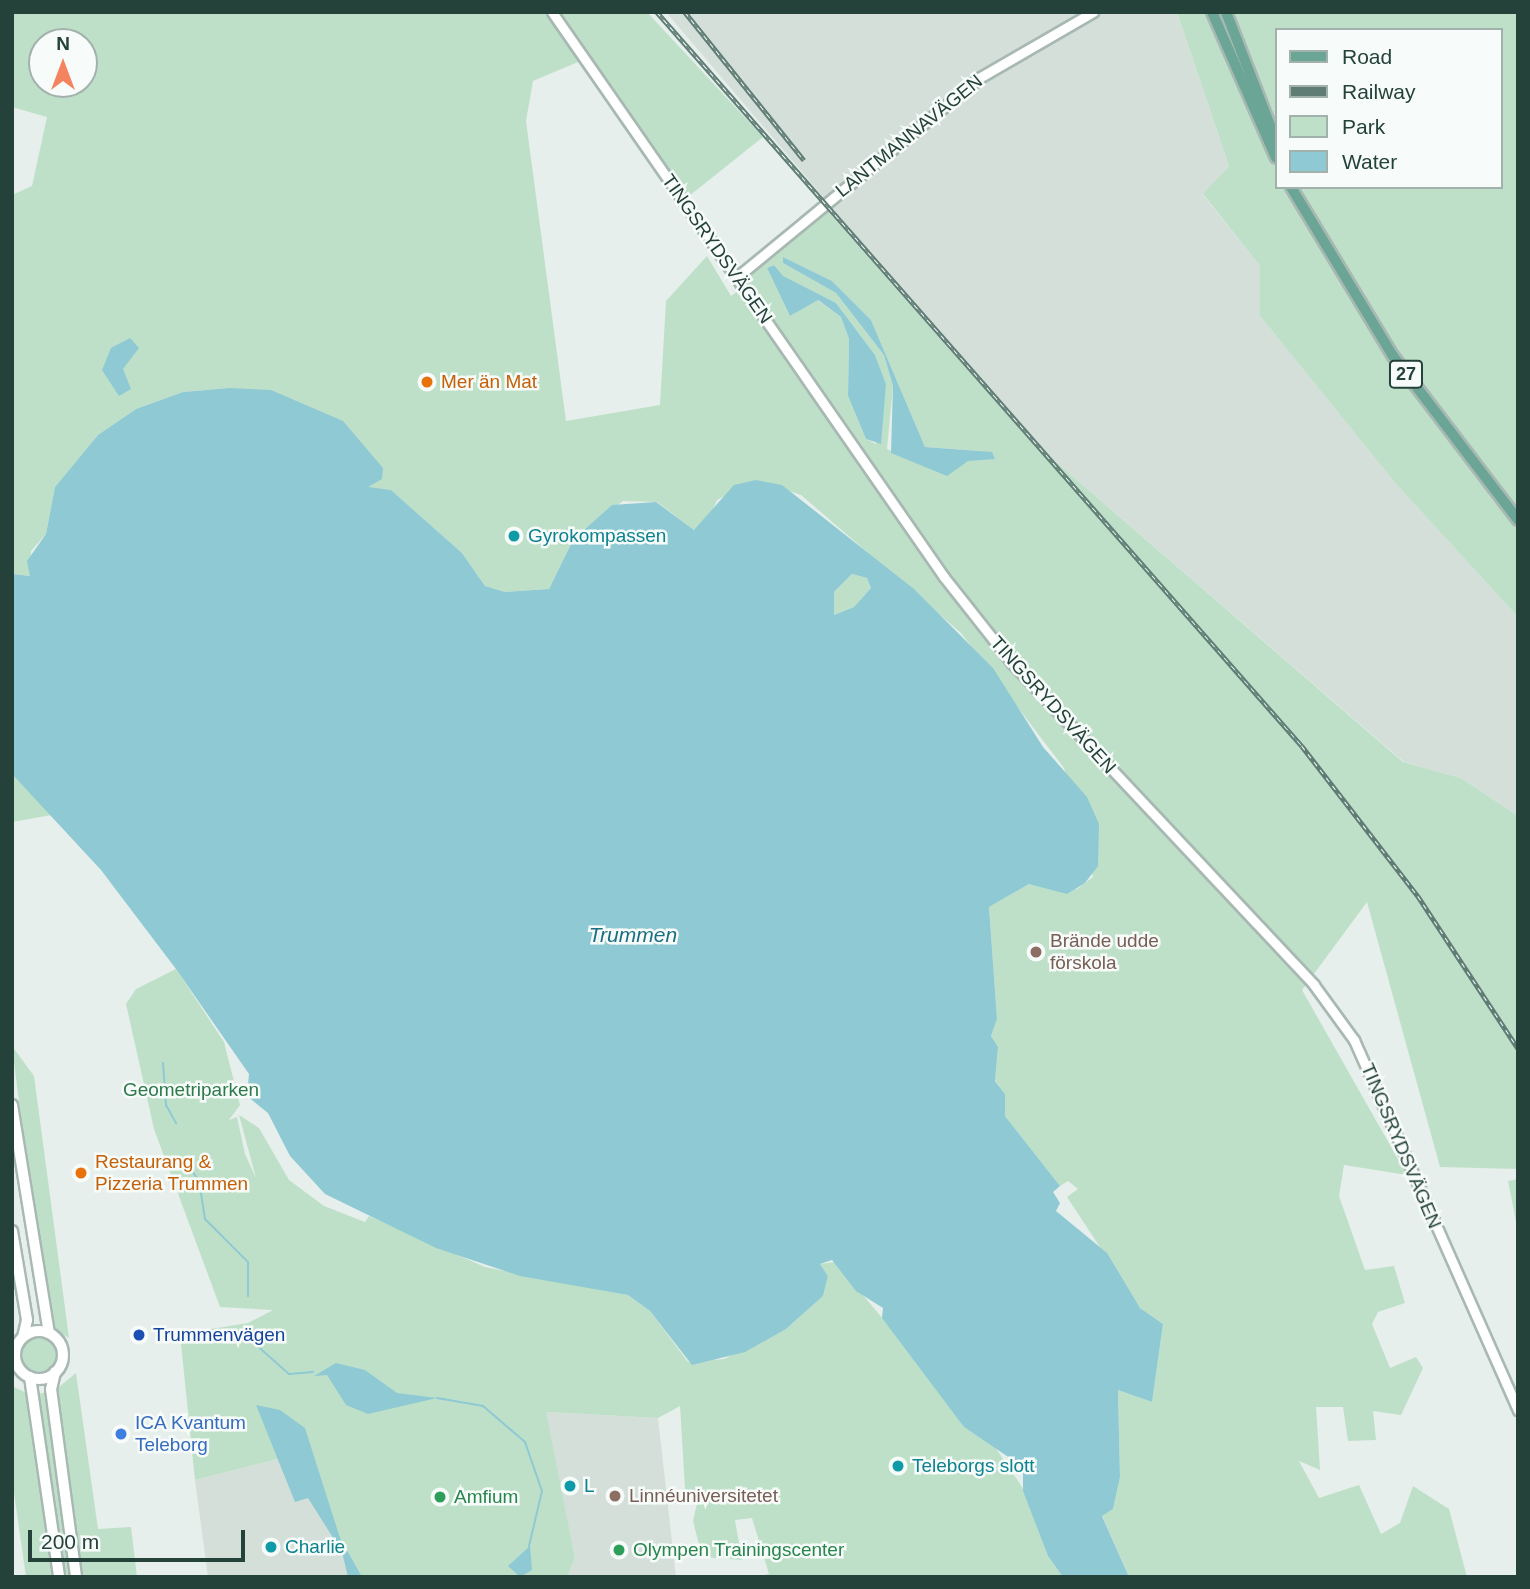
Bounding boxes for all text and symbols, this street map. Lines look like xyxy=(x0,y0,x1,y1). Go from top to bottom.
north arrow xyxy=(28,28,98,98)
legend xyxy=(1274,28,1502,189)
text: N xyxy=(56,33,70,54)
text: Road xyxy=(1342,45,1392,68)
street label: LANTMANNAVÄGEN xyxy=(831,70,987,202)
text: Railway xyxy=(1342,80,1416,103)
text: Park xyxy=(1342,115,1385,138)
text: Water xyxy=(1342,150,1397,173)
street label: TINGSRYDSVÄGEN xyxy=(657,170,777,328)
road number: 27 xyxy=(1388,360,1424,388)
place label: Mer än Mat xyxy=(441,371,537,393)
marker: Mer än Mat xyxy=(419,374,435,390)
place label: Gyrokompassen xyxy=(528,525,666,547)
marker: Gyrokompassen xyxy=(506,528,522,544)
street label: TINGSRYDSVÄGEN xyxy=(985,632,1121,778)
water label: Trummen xyxy=(589,922,677,948)
place label: Brände udde förskola xyxy=(1050,930,1159,974)
marker: Brände udde förskola xyxy=(1028,944,1044,960)
street label: TINGSRYDSVÄGEN xyxy=(1356,1060,1446,1232)
park label: Geometriparken xyxy=(123,1079,259,1101)
place label: Restaurang & Pizzeria Trummen xyxy=(95,1151,248,1195)
marker: Restaurang & Pizzeria Trummen xyxy=(73,1165,89,1181)
place label: Trummenvägen xyxy=(153,1324,285,1346)
marker: Trummenvägen xyxy=(131,1327,147,1343)
place label: ICA Kvantum Teleborg xyxy=(135,1412,247,1456)
marker: ICA Kvantum Teleborg xyxy=(113,1426,129,1442)
place label: Teleborgs slott xyxy=(912,1455,1035,1477)
marker: Teleborgs slott xyxy=(890,1458,906,1474)
place label: L xyxy=(584,1475,595,1497)
marker: L xyxy=(562,1478,578,1494)
place label: Linnéuniversitetet xyxy=(629,1485,778,1507)
place label: Amfium xyxy=(454,1486,518,1508)
marker: Linnéuniversitetet xyxy=(607,1488,623,1504)
marker: Amfium xyxy=(432,1489,448,1505)
scale bar xyxy=(32,1516,248,1560)
text: 200 m xyxy=(41,1530,99,1553)
place label: Charlie xyxy=(285,1536,345,1558)
marker: Charlie xyxy=(263,1539,279,1555)
place label: Olympen Trainingscenter xyxy=(633,1539,845,1561)
marker: Olympen Trainingscenter xyxy=(611,1542,627,1558)

